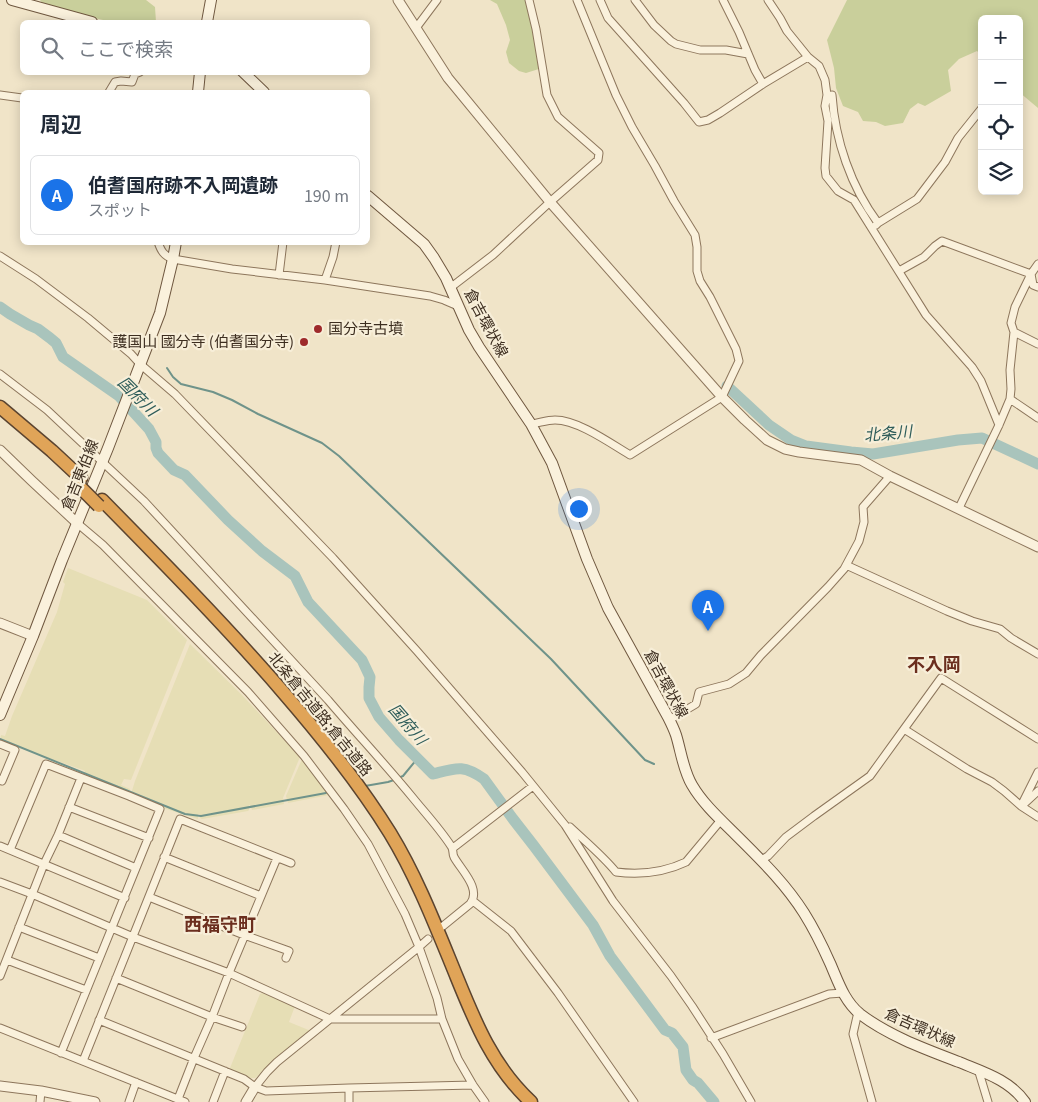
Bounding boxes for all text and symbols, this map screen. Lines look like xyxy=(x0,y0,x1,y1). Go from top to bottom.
map controls xyxy=(978,15,1023,195)
button: + xyxy=(978,15,1023,60)
search box xyxy=(20,20,370,75)
icon: search xyxy=(38,34,66,62)
text: ここで検索 xyxy=(78,34,173,61)
button: − xyxy=(978,60,1023,105)
button: locate xyxy=(978,105,1023,150)
text: 周辺 xyxy=(40,108,82,138)
button: layers xyxy=(978,150,1023,195)
text: 伯耆国府跡不入岡遺跡 xyxy=(88,170,278,197)
text: A xyxy=(52,183,62,207)
text: 190 m xyxy=(304,183,349,207)
text: スポット xyxy=(88,197,152,221)
street label: 倉吉環状線 xyxy=(460,284,514,360)
place label: 国分寺古墳 xyxy=(328,317,403,338)
marker: 国分寺古墳 xyxy=(312,323,324,335)
place label: 護国山 國分寺 (伯耆国分寺) xyxy=(112,330,294,351)
marker: 護国山 國分寺 (伯耆国分寺) xyxy=(298,336,310,348)
water label: 国府川 xyxy=(113,370,166,422)
water label: 北条川 xyxy=(863,418,915,446)
street label: 倉吉東伯線 xyxy=(55,436,102,513)
your location xyxy=(566,496,592,522)
pin: A xyxy=(692,590,724,631)
street label: 倉吉環状線 xyxy=(640,645,694,721)
street label: 北条倉吉道路;倉吉道路 xyxy=(264,647,378,780)
district label: 不入岡 xyxy=(907,650,961,676)
water label: 国府川 xyxy=(384,697,435,751)
district label: 西福守町 xyxy=(184,910,256,936)
street label: 倉吉環状線 xyxy=(882,1002,959,1051)

